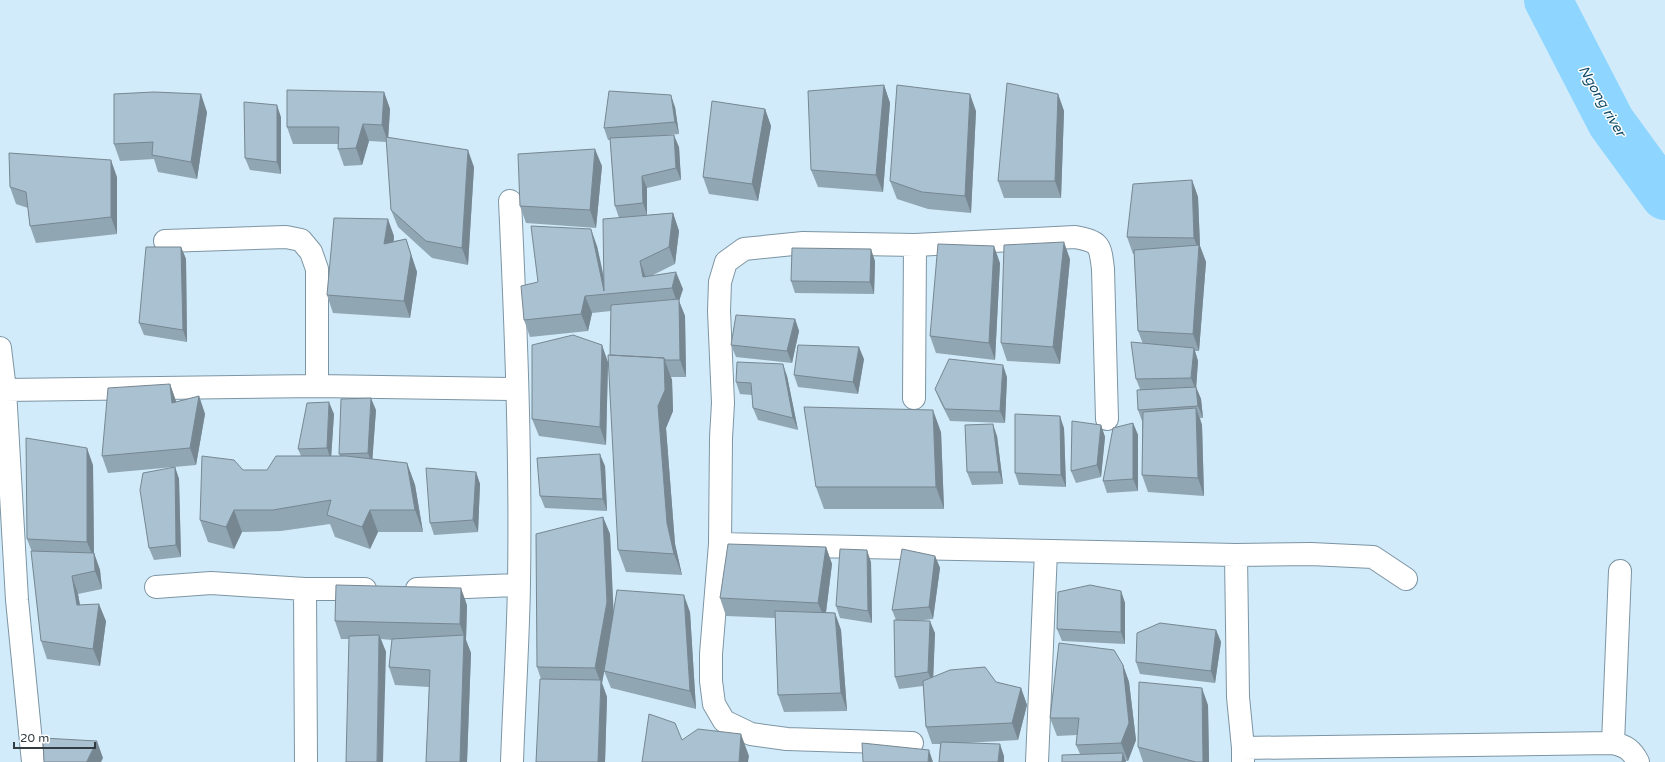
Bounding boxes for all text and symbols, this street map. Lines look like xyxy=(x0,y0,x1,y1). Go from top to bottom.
water label: Ngong river xyxy=(1575,63,1630,141)
scale bar xyxy=(14,724,95,750)
text: 20 m xyxy=(20,731,49,745)

